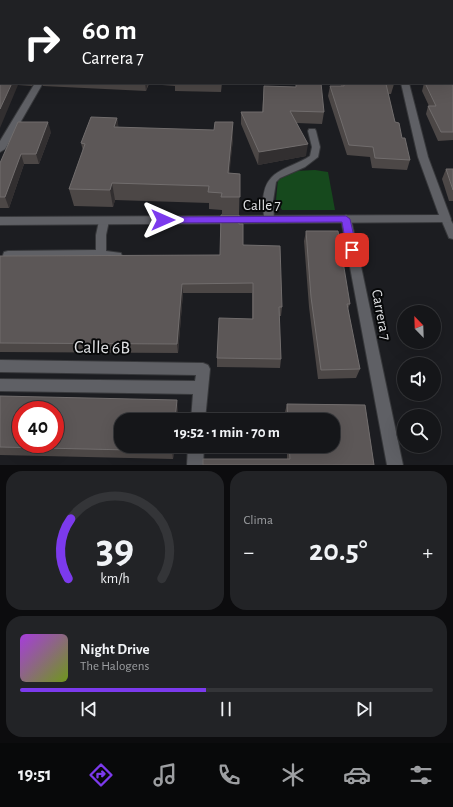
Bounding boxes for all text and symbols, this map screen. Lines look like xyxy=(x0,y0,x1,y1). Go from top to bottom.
icon: right xyxy=(16,16,68,68)
text: 60 m xyxy=(82,17,137,45)
text: Carrera 7 xyxy=(82,50,144,68)
street label: Calle 7 xyxy=(243,198,281,213)
position arrow xyxy=(142,199,184,241)
pin xyxy=(335,233,369,267)
icon: arrive xyxy=(341,239,363,261)
street label: Carrera 7 xyxy=(369,288,393,342)
north arrow xyxy=(397,305,441,349)
map controls xyxy=(397,305,441,453)
street label: Calle 6B xyxy=(74,339,130,357)
button: sound xyxy=(397,357,441,401)
speed limit sign: 40 xyxy=(12,401,64,453)
button: search xyxy=(397,409,441,453)
text: 19:52 · 1 min · 70 m xyxy=(174,425,280,440)
text: Clima xyxy=(244,514,273,527)
text: 39 xyxy=(96,528,134,569)
text: 20.5° xyxy=(309,536,367,566)
text: − xyxy=(244,541,254,563)
text: + xyxy=(422,541,433,563)
text: km/h xyxy=(100,571,129,585)
text: Night Drive xyxy=(80,642,150,657)
text: The Halogens xyxy=(80,660,149,673)
icon: previous xyxy=(78,698,100,720)
icon: pause xyxy=(215,698,237,720)
icon: next xyxy=(353,698,375,720)
icon: directions xyxy=(87,761,115,789)
icon: music xyxy=(151,761,179,789)
icon: phone xyxy=(215,761,243,789)
icon: climate xyxy=(279,761,307,789)
icon: car xyxy=(343,761,371,789)
icon: filters xyxy=(407,761,435,789)
text: 19:51 xyxy=(18,766,52,784)

